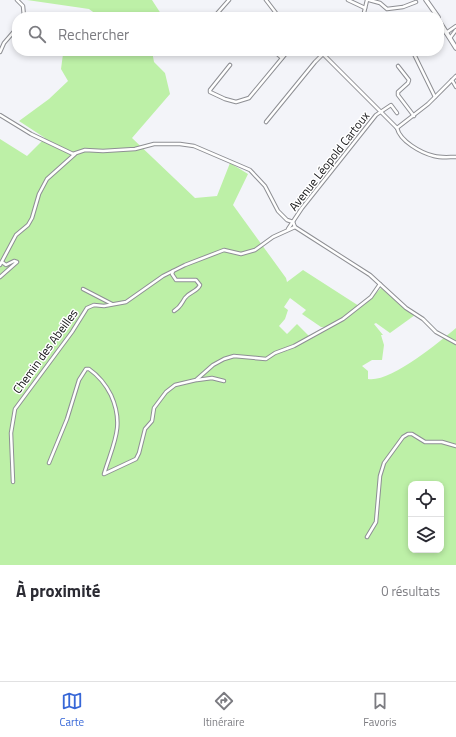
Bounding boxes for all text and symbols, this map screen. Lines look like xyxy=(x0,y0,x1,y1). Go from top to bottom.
search box xyxy=(12,12,444,56)
icon: search xyxy=(26,23,48,45)
text: Rechercher xyxy=(58,23,129,46)
street label: Avenue Léopold Cartoux xyxy=(284,107,374,215)
street label: Chemin des Abeilles xyxy=(8,304,83,397)
map controls xyxy=(408,481,444,553)
button: locate xyxy=(408,481,444,517)
button: layers xyxy=(408,517,444,553)
text: À proximité xyxy=(16,578,100,604)
text: 0 résultats xyxy=(381,581,440,601)
tab: Carte xyxy=(59,690,84,730)
tab: Itinéraire xyxy=(203,690,244,730)
tab: Favoris xyxy=(363,690,397,730)

